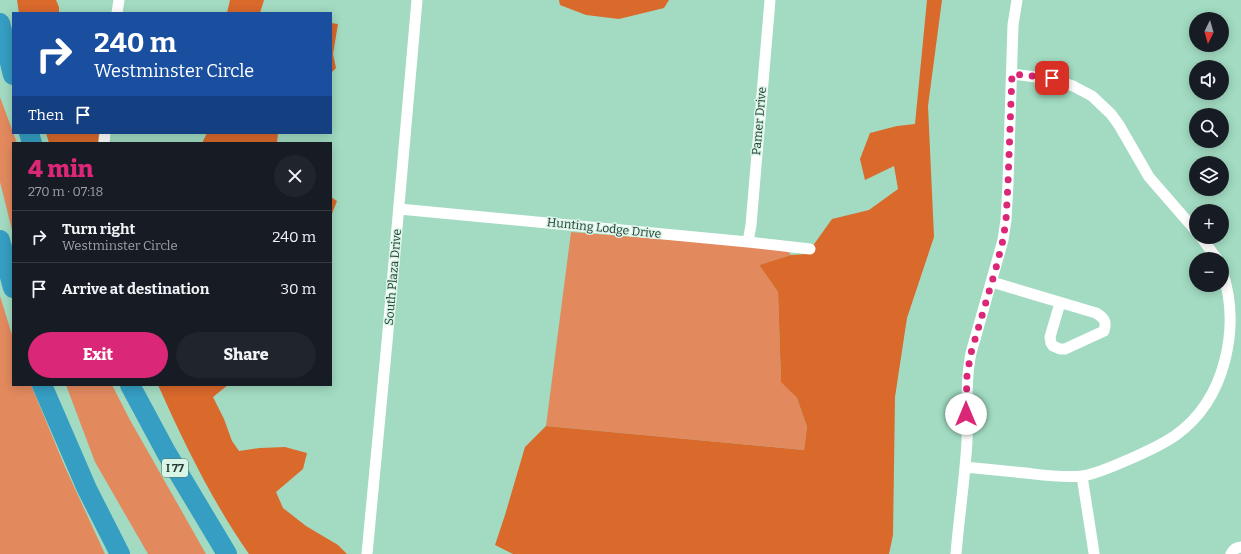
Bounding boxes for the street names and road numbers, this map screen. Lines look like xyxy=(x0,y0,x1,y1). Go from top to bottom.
street label: Pamer Drive xyxy=(749,86,769,156)
street label: Hunting Lodge Drive xyxy=(546,215,662,241)
street label: South Plaza Drive xyxy=(382,228,404,326)
road number: I 77 xyxy=(162,459,188,477)

